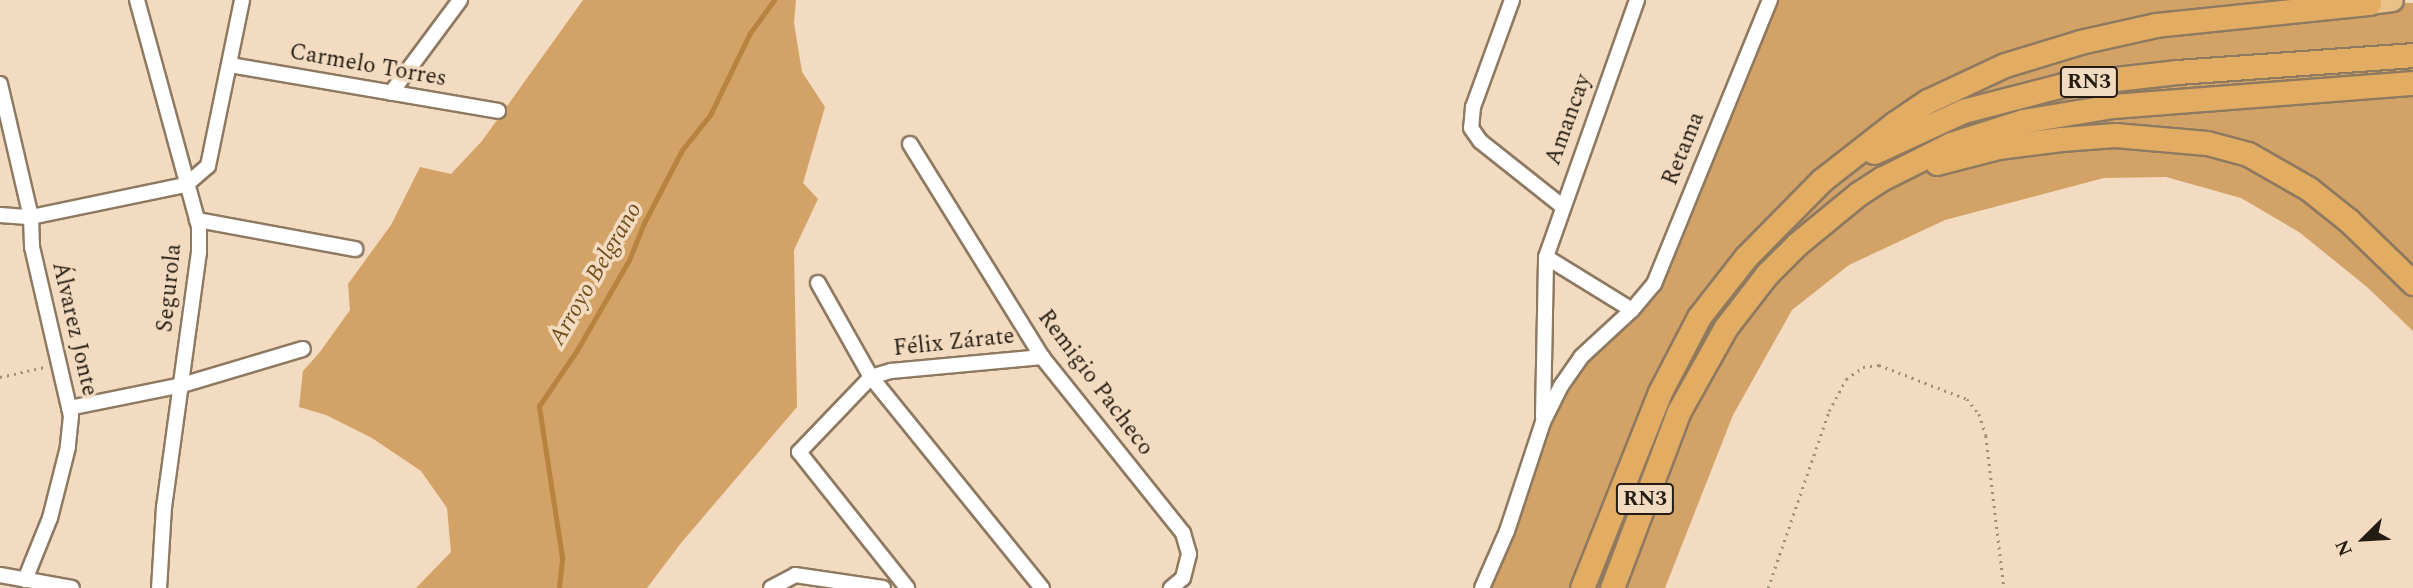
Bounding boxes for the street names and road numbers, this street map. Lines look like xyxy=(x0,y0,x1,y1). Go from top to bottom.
street label: Carmelo Torres xyxy=(287,39,449,93)
road number: RN3 xyxy=(2059,64,2119,100)
street label: Amancay xyxy=(1540,71,1598,169)
street label: Retama xyxy=(1657,108,1711,190)
street label: Segurola xyxy=(152,242,188,334)
street label: Álvarez Jonte xyxy=(45,259,103,399)
street label: Remigio Pacheco xyxy=(1031,305,1159,461)
street label: Félix Zárate xyxy=(892,323,1016,363)
road number: RN3 xyxy=(1615,482,1675,516)

